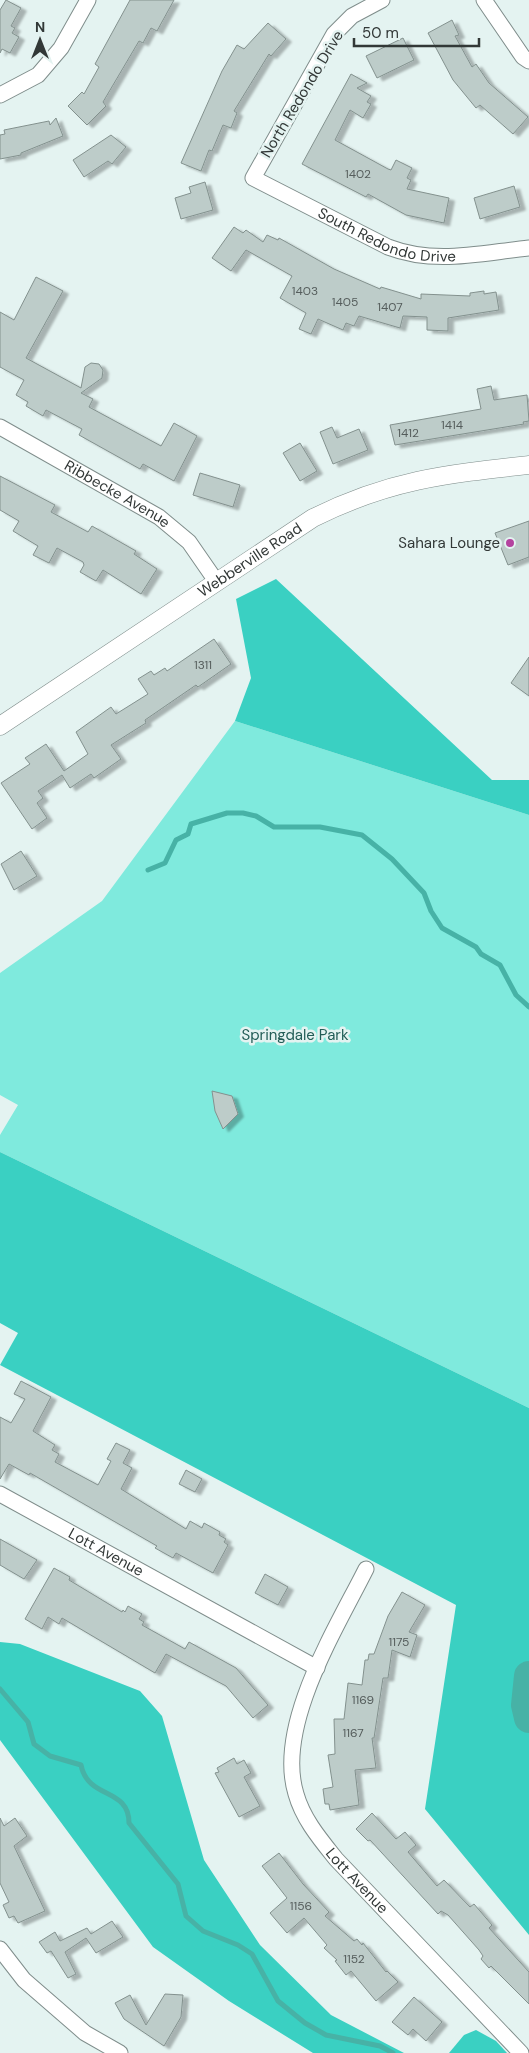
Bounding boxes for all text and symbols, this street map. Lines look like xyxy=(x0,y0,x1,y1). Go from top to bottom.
north arrow xyxy=(15,15,65,65)
scale bar xyxy=(354,15,479,47)
text: N xyxy=(35,18,45,36)
text: 50 m xyxy=(362,23,399,43)
street label: North Redondo Drive xyxy=(256,27,348,161)
house number: 1402 xyxy=(345,166,371,182)
street label: South Redondo Drive xyxy=(314,203,456,267)
house number: 1403 xyxy=(292,283,318,299)
house number: 1405 xyxy=(332,294,358,310)
house number: 1407 xyxy=(377,299,403,315)
house number: 1414 xyxy=(441,417,463,433)
house number: 1412 xyxy=(397,425,419,441)
street label: Ribbecke Avenue xyxy=(61,455,174,532)
street label: Webberville Road xyxy=(194,518,306,602)
place label: Sahara Lounge xyxy=(398,533,500,553)
marker: Sahara Lounge xyxy=(504,537,516,549)
house number: 1311 xyxy=(194,657,212,673)
park label: Springdale Park xyxy=(242,1025,349,1045)
street label: Lott Avenue xyxy=(65,1523,147,1581)
house number: 1175 xyxy=(389,1634,409,1650)
house number: 1169 xyxy=(352,1692,374,1708)
house number: 1167 xyxy=(342,1725,364,1741)
street label: Lott Avenue xyxy=(321,1844,393,1918)
house number: 1156 xyxy=(290,1898,312,1914)
house number: 1152 xyxy=(343,1951,365,1967)

